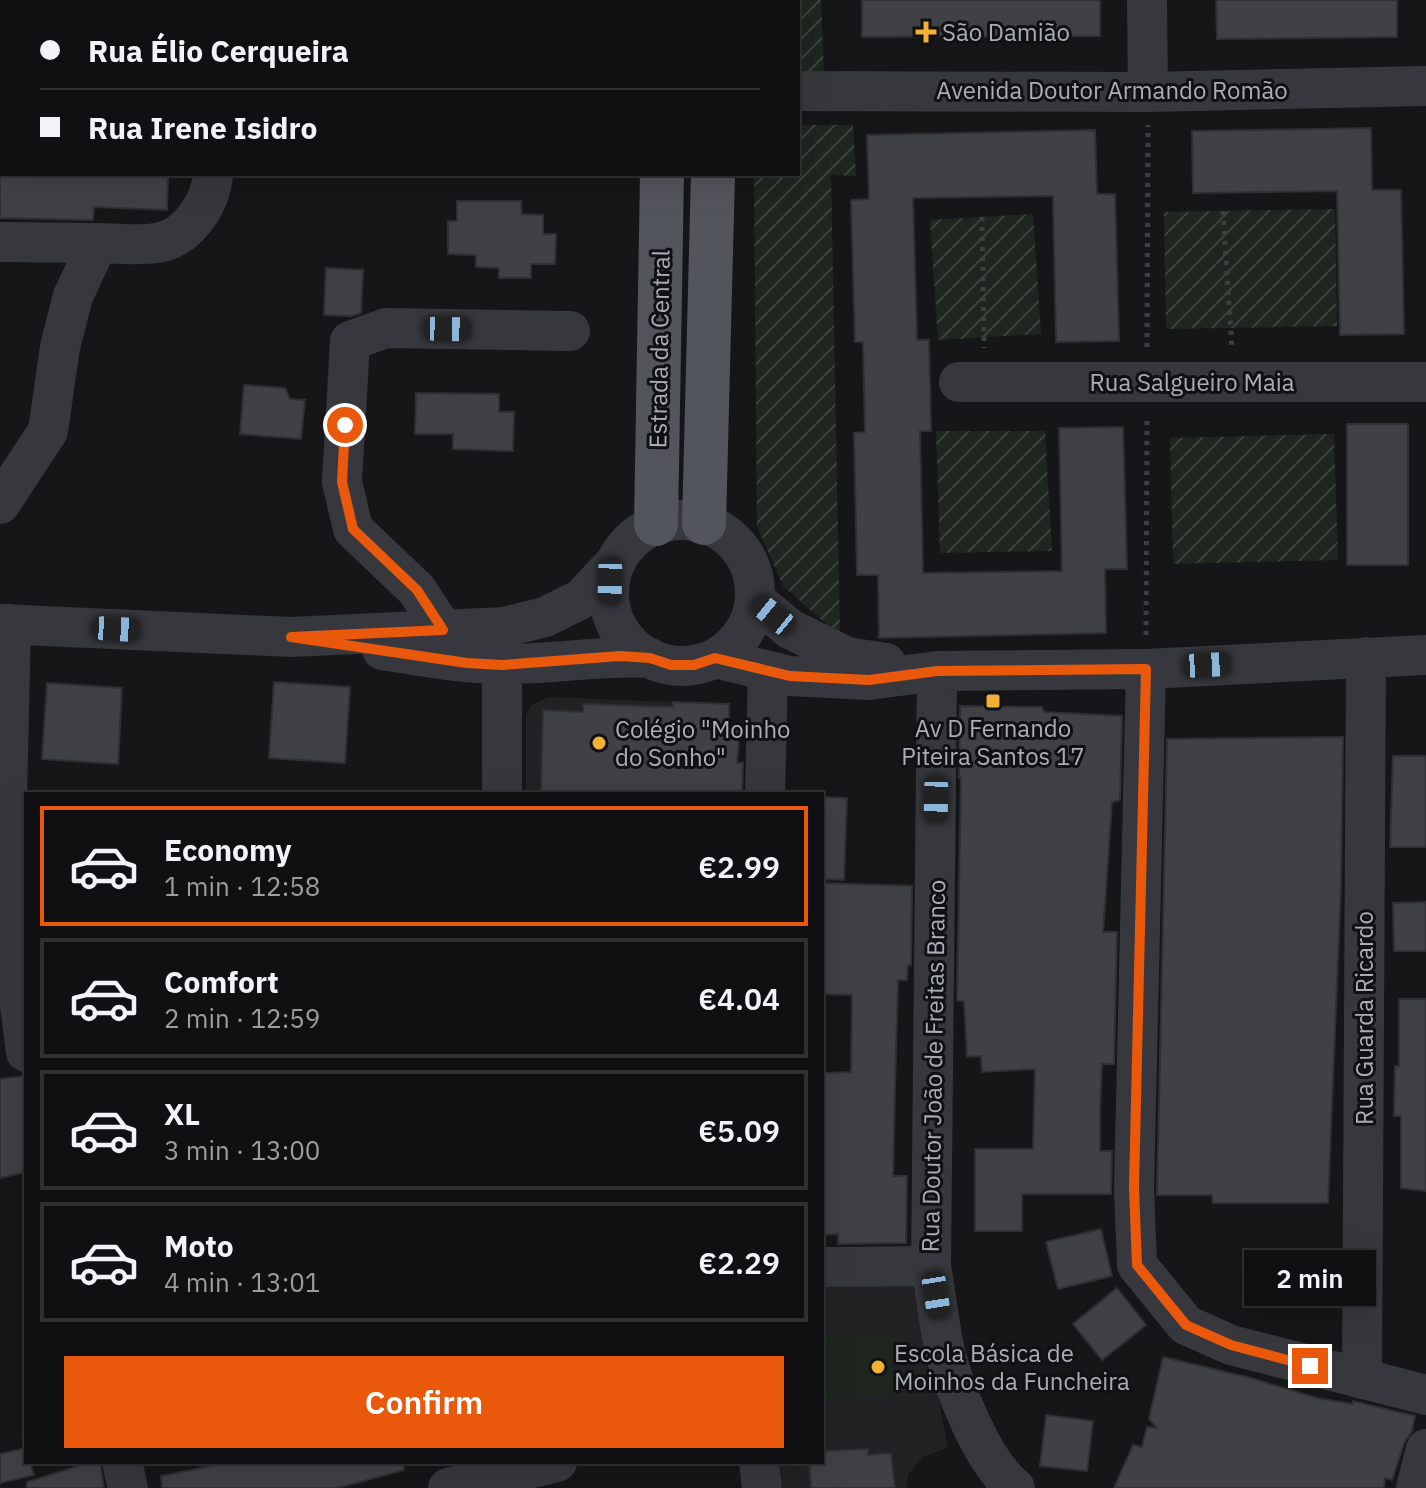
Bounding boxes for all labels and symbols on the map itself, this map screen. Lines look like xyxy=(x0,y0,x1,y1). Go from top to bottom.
place label: São Damião xyxy=(942,16,1070,48)
marker: São Damião xyxy=(917,23,935,41)
street label: Avenida Doutor Armando Romão xyxy=(936,74,1288,106)
street label: Estrada da Central xyxy=(641,250,677,448)
car xyxy=(423,317,471,341)
street label: Rua Salgueiro Maia xyxy=(1089,366,1295,398)
route start xyxy=(327,407,363,443)
car xyxy=(598,557,622,605)
car xyxy=(747,591,799,639)
car xyxy=(91,616,141,642)
car xyxy=(1182,652,1232,678)
marker: Av D Fernando Piteira Santos 17 xyxy=(984,692,1002,710)
place label: Av D Fernando Piteira Santos 17 xyxy=(901,712,1085,772)
place label: Colégio "Moinho do Sonho" xyxy=(615,713,791,773)
marker: Colégio "Moinho do Sonho" xyxy=(590,734,608,752)
car xyxy=(924,775,948,823)
street label: Rua Doutor João de Freitas Branco xyxy=(914,879,952,1253)
street label: Rua Guarda Ricardo xyxy=(1348,911,1380,1125)
callout: 2 min xyxy=(1244,1250,1376,1306)
car xyxy=(920,1269,952,1321)
place label: Escola Básica de Moinhos da Funcheira xyxy=(894,1337,1130,1397)
route end xyxy=(1292,1348,1328,1384)
marker: Escola Básica de Moinhos da Funcheira xyxy=(869,1358,887,1376)

